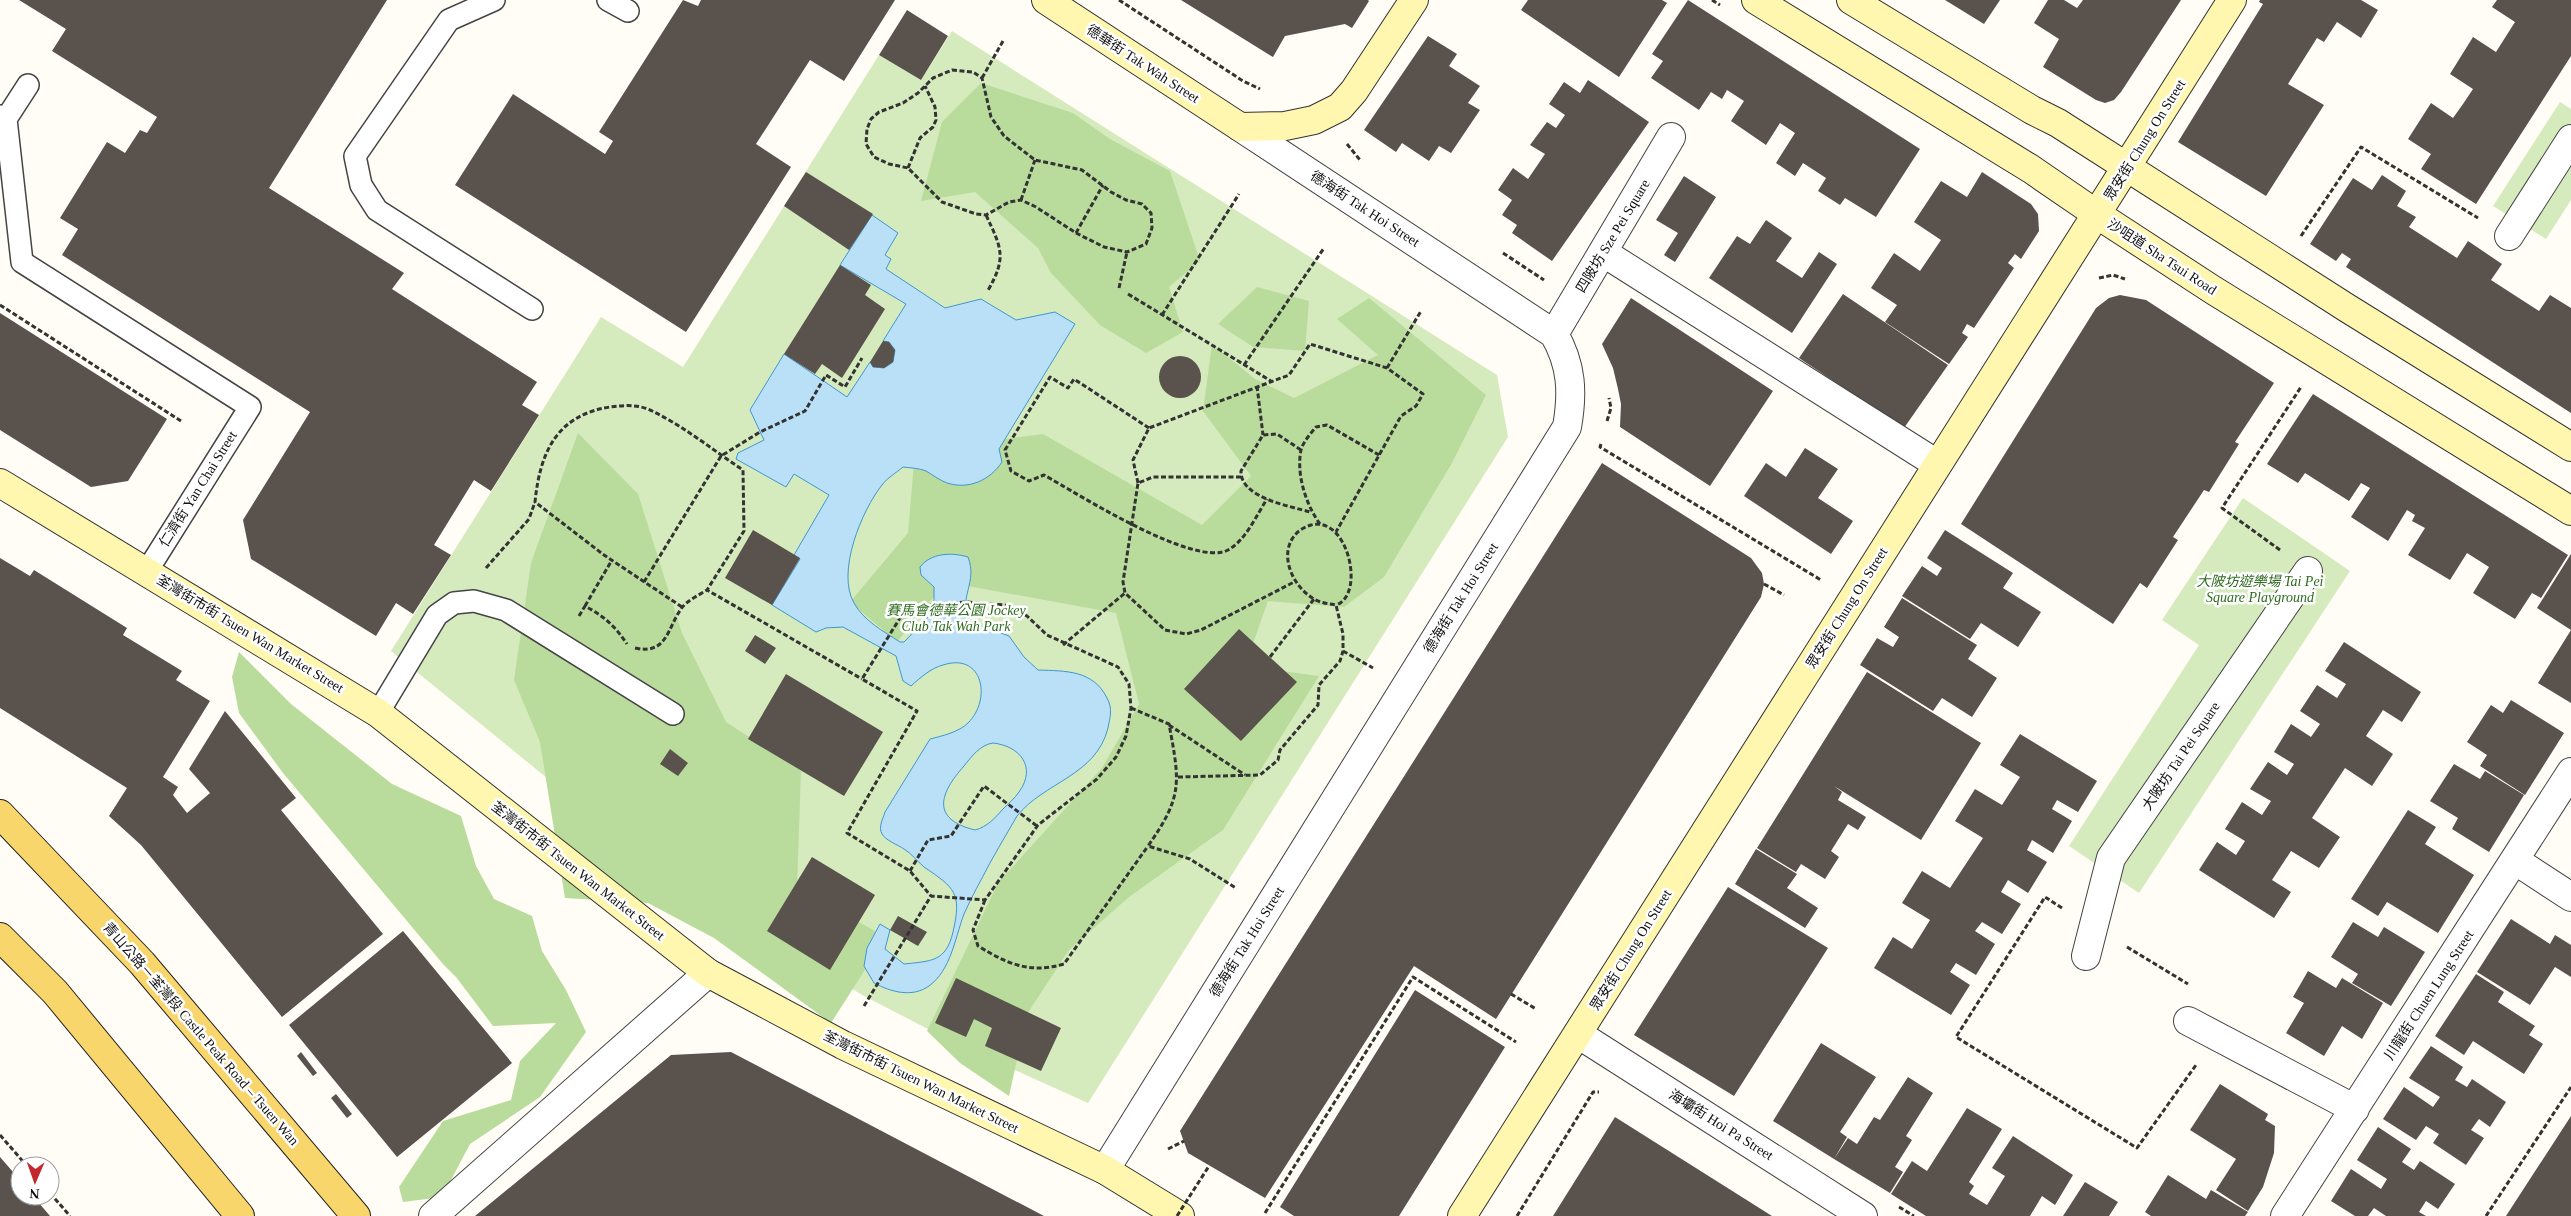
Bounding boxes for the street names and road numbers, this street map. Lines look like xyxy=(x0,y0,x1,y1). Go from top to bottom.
street label: 德華街 Tak Wah Street xyxy=(1084,21,1203,106)
street label: 眾安街 Chung On Street xyxy=(2102,77,2188,203)
street label: 德海街 Tak Hoi Street xyxy=(1308,167,1423,250)
street label: 四陂坊 Sze Pei Square xyxy=(1572,176,1653,295)
street label: 沙咀道 Sha Tsui Road xyxy=(2105,216,2219,298)
street label: 仁濟街 Yan Chai Street xyxy=(156,428,240,550)
street label: 德海街 Tak Hoi Street xyxy=(1420,540,1501,656)
street label: 眾安街 Chung On Street xyxy=(1804,545,1890,671)
street label: 荃灣街市街 Tsuen Wan Market Street xyxy=(154,572,346,696)
street label: 大陂坊 Tai Pei Square xyxy=(2138,699,2223,813)
street label: 荃灣街市街 Tsuen Wan Market Street xyxy=(489,799,668,943)
street label: 德海街 Tak Hoi Street xyxy=(1206,884,1287,1000)
street label: 眾安街 Chung On Street xyxy=(1588,887,1674,1013)
street label: 青山公路－荃灣段 Castle Peak Road – Tsuen Wan xyxy=(100,920,302,1148)
street label: 川龍街 Chuen Lung Street xyxy=(2381,927,2477,1063)
street label: 荃灣街市街 Tsuen Wan Market Street xyxy=(821,1028,1021,1136)
street label: 海壩街 Hoi Pa Street xyxy=(1666,1087,1776,1163)

